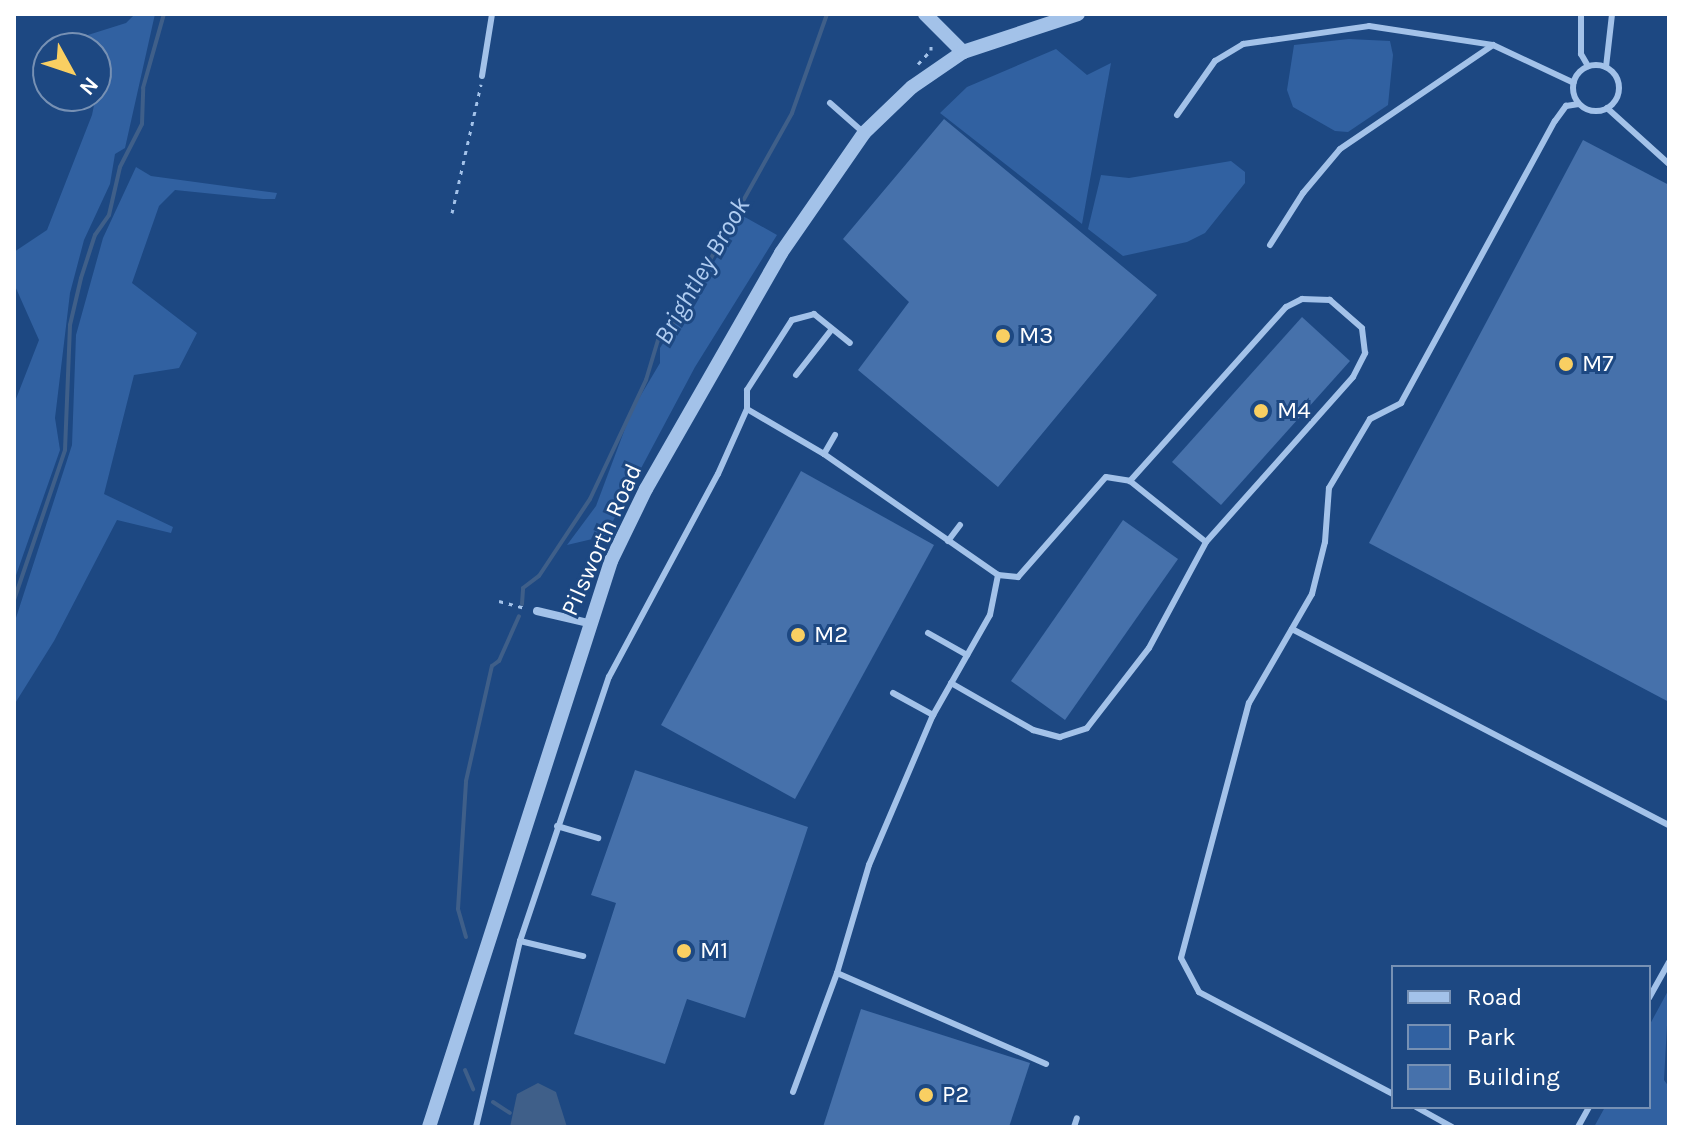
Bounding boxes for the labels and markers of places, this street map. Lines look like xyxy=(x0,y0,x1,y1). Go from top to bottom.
place label: M3 xyxy=(1019,322,1053,350)
marker: M3 xyxy=(994,327,1012,345)
place label: M7 xyxy=(1582,350,1614,378)
marker: M7 xyxy=(1557,355,1575,373)
place label: M4 xyxy=(1277,397,1311,425)
marker: M4 xyxy=(1252,402,1270,420)
place label: M2 xyxy=(814,621,848,649)
marker: M2 xyxy=(789,626,807,644)
place label: M1 xyxy=(700,937,728,965)
marker: M1 xyxy=(675,942,693,960)
place label: P2 xyxy=(942,1081,969,1109)
marker: P2 xyxy=(917,1086,935,1104)

